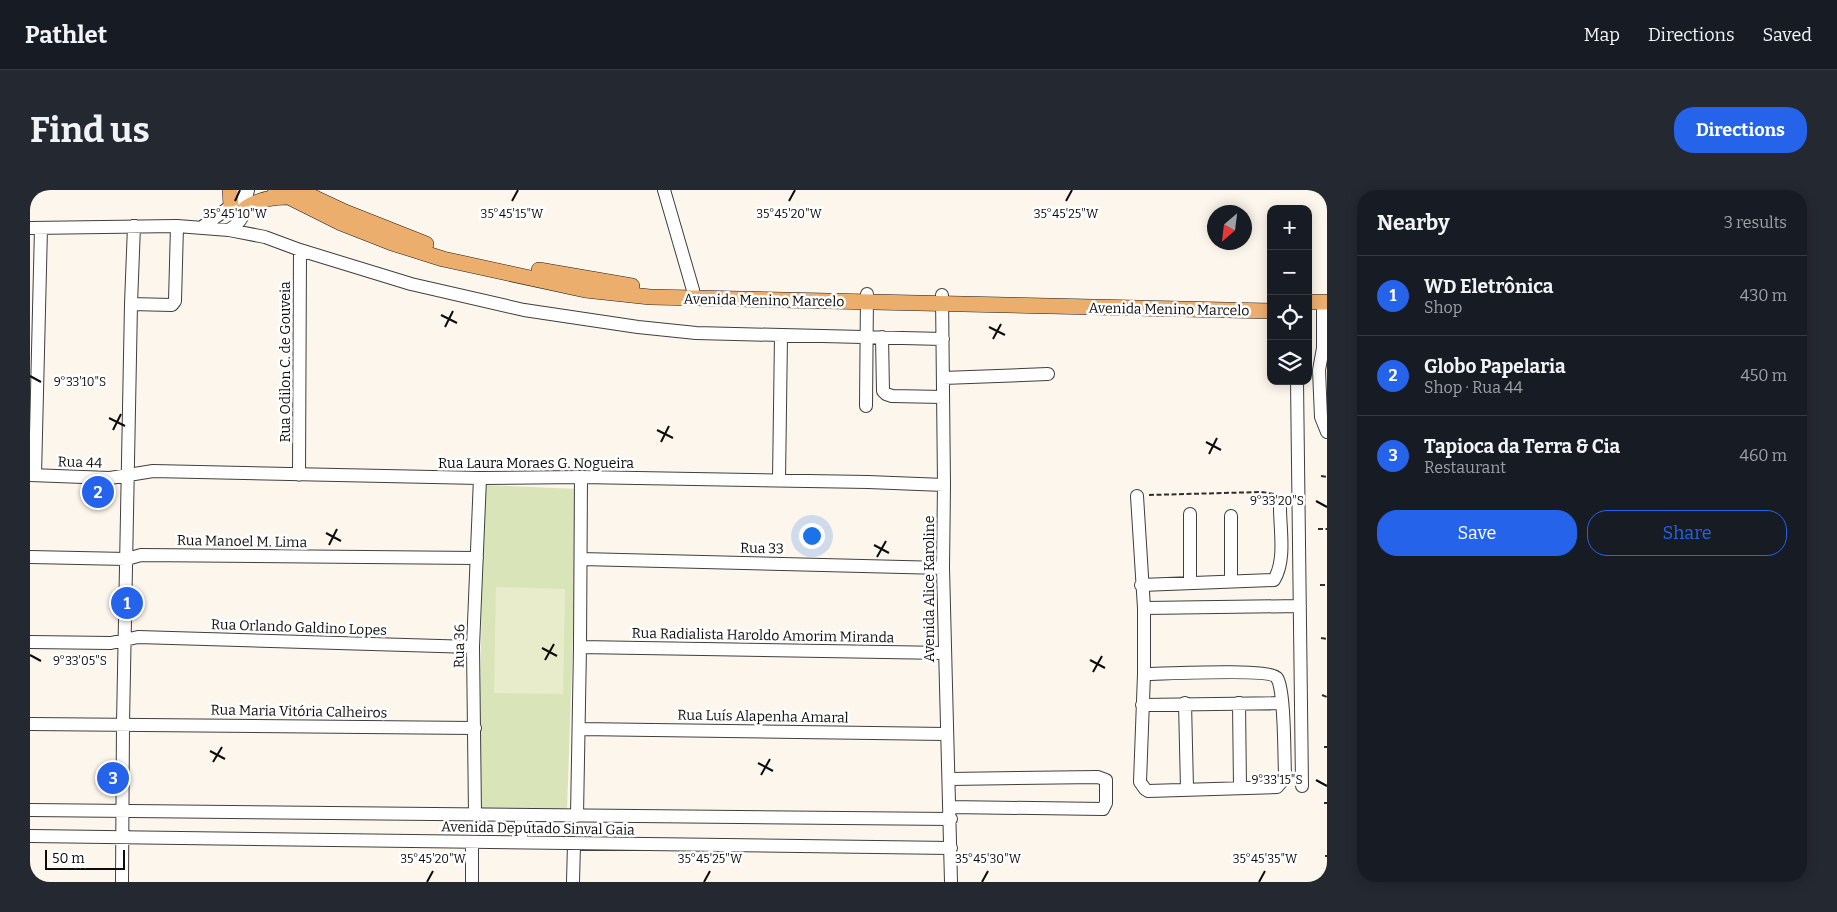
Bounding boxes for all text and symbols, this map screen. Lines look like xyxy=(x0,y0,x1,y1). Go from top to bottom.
text: Pathlet xyxy=(25,21,107,49)
text: Map xyxy=(1584,24,1620,46)
text: Directions xyxy=(1648,24,1735,46)
text: Saved xyxy=(1763,24,1812,46)
button: Directions xyxy=(1674,107,1807,153)
text: Find us xyxy=(30,109,150,151)
north arrow xyxy=(1207,205,1252,250)
map controls xyxy=(1267,205,1312,385)
button: + xyxy=(1267,205,1312,250)
text: 35°45'10"W xyxy=(203,207,268,221)
text: 35°45'15"W xyxy=(481,207,544,221)
text: 35°45'20"W xyxy=(756,207,823,221)
text: 35°45'25"W xyxy=(1034,207,1099,221)
text: Nearby xyxy=(1377,210,1450,236)
text: 3 results xyxy=(1724,213,1787,232)
button: − xyxy=(1267,250,1312,295)
text: WD Eletrônica xyxy=(1424,275,1553,298)
street label: Rua Odilon C. de Gouveia xyxy=(277,281,294,443)
text: 1 xyxy=(1390,286,1396,305)
text: 430 m xyxy=(1740,286,1787,305)
street label: Avenida Menino Marcelo xyxy=(684,291,844,310)
button: locate xyxy=(1267,295,1312,340)
text: Shop xyxy=(1424,298,1462,317)
street label: Avenida Menino Marcelo xyxy=(1089,300,1249,319)
button: layers xyxy=(1267,340,1312,385)
text: Globo Papelaria xyxy=(1424,355,1566,378)
text: 2 xyxy=(1388,366,1398,385)
text: 450 m xyxy=(1740,366,1787,385)
text: 9°33'10"S xyxy=(54,375,106,389)
text: Shop · Rua 44 xyxy=(1424,378,1523,397)
text: Tapioca da Terra & Cia xyxy=(1424,435,1620,458)
text: 3 xyxy=(1388,446,1398,465)
text: 460 m xyxy=(1740,446,1787,465)
street label: Rua 44 xyxy=(57,453,103,472)
street label: Rua Laura Moraes G. Nogueira xyxy=(438,455,634,472)
text: Restaurant xyxy=(1424,458,1506,477)
pin: 2 xyxy=(82,473,114,511)
text: 9°33'20"S xyxy=(1250,494,1304,508)
button: Save xyxy=(1377,510,1577,556)
button: Share xyxy=(1587,510,1787,556)
street label: Avenida Alice Karoline xyxy=(921,516,938,662)
your location xyxy=(799,523,825,549)
street label: Rua Manoel M. Lima xyxy=(177,532,308,551)
street label: Rua 33 xyxy=(740,540,784,557)
pin: 1 xyxy=(111,584,143,622)
street label: Rua Orlando Galdino Lopes xyxy=(211,616,387,639)
street label: Rua 36 xyxy=(451,624,468,668)
street label: Rua Radialista Haroldo Amorim Miranda xyxy=(632,625,895,646)
text: 9°33'05"S xyxy=(53,654,107,668)
street label: Rua Maria Vitória Calheiros xyxy=(211,701,387,722)
street label: Rua Luís Alapenha Amaral xyxy=(677,707,849,726)
pin: 3 xyxy=(97,759,129,797)
text: 9°33'15"S xyxy=(1251,773,1303,787)
street label: Avenida Deputado Sinval Gaia xyxy=(441,818,635,839)
scale bar xyxy=(45,847,125,870)
text: 50 m xyxy=(52,850,85,867)
text: 35°45'20"W xyxy=(400,852,467,866)
text: 35°45'25"W xyxy=(678,852,743,866)
text: 35°45'30"W xyxy=(955,852,1022,866)
text: 35°45'35"W xyxy=(1233,852,1298,866)

